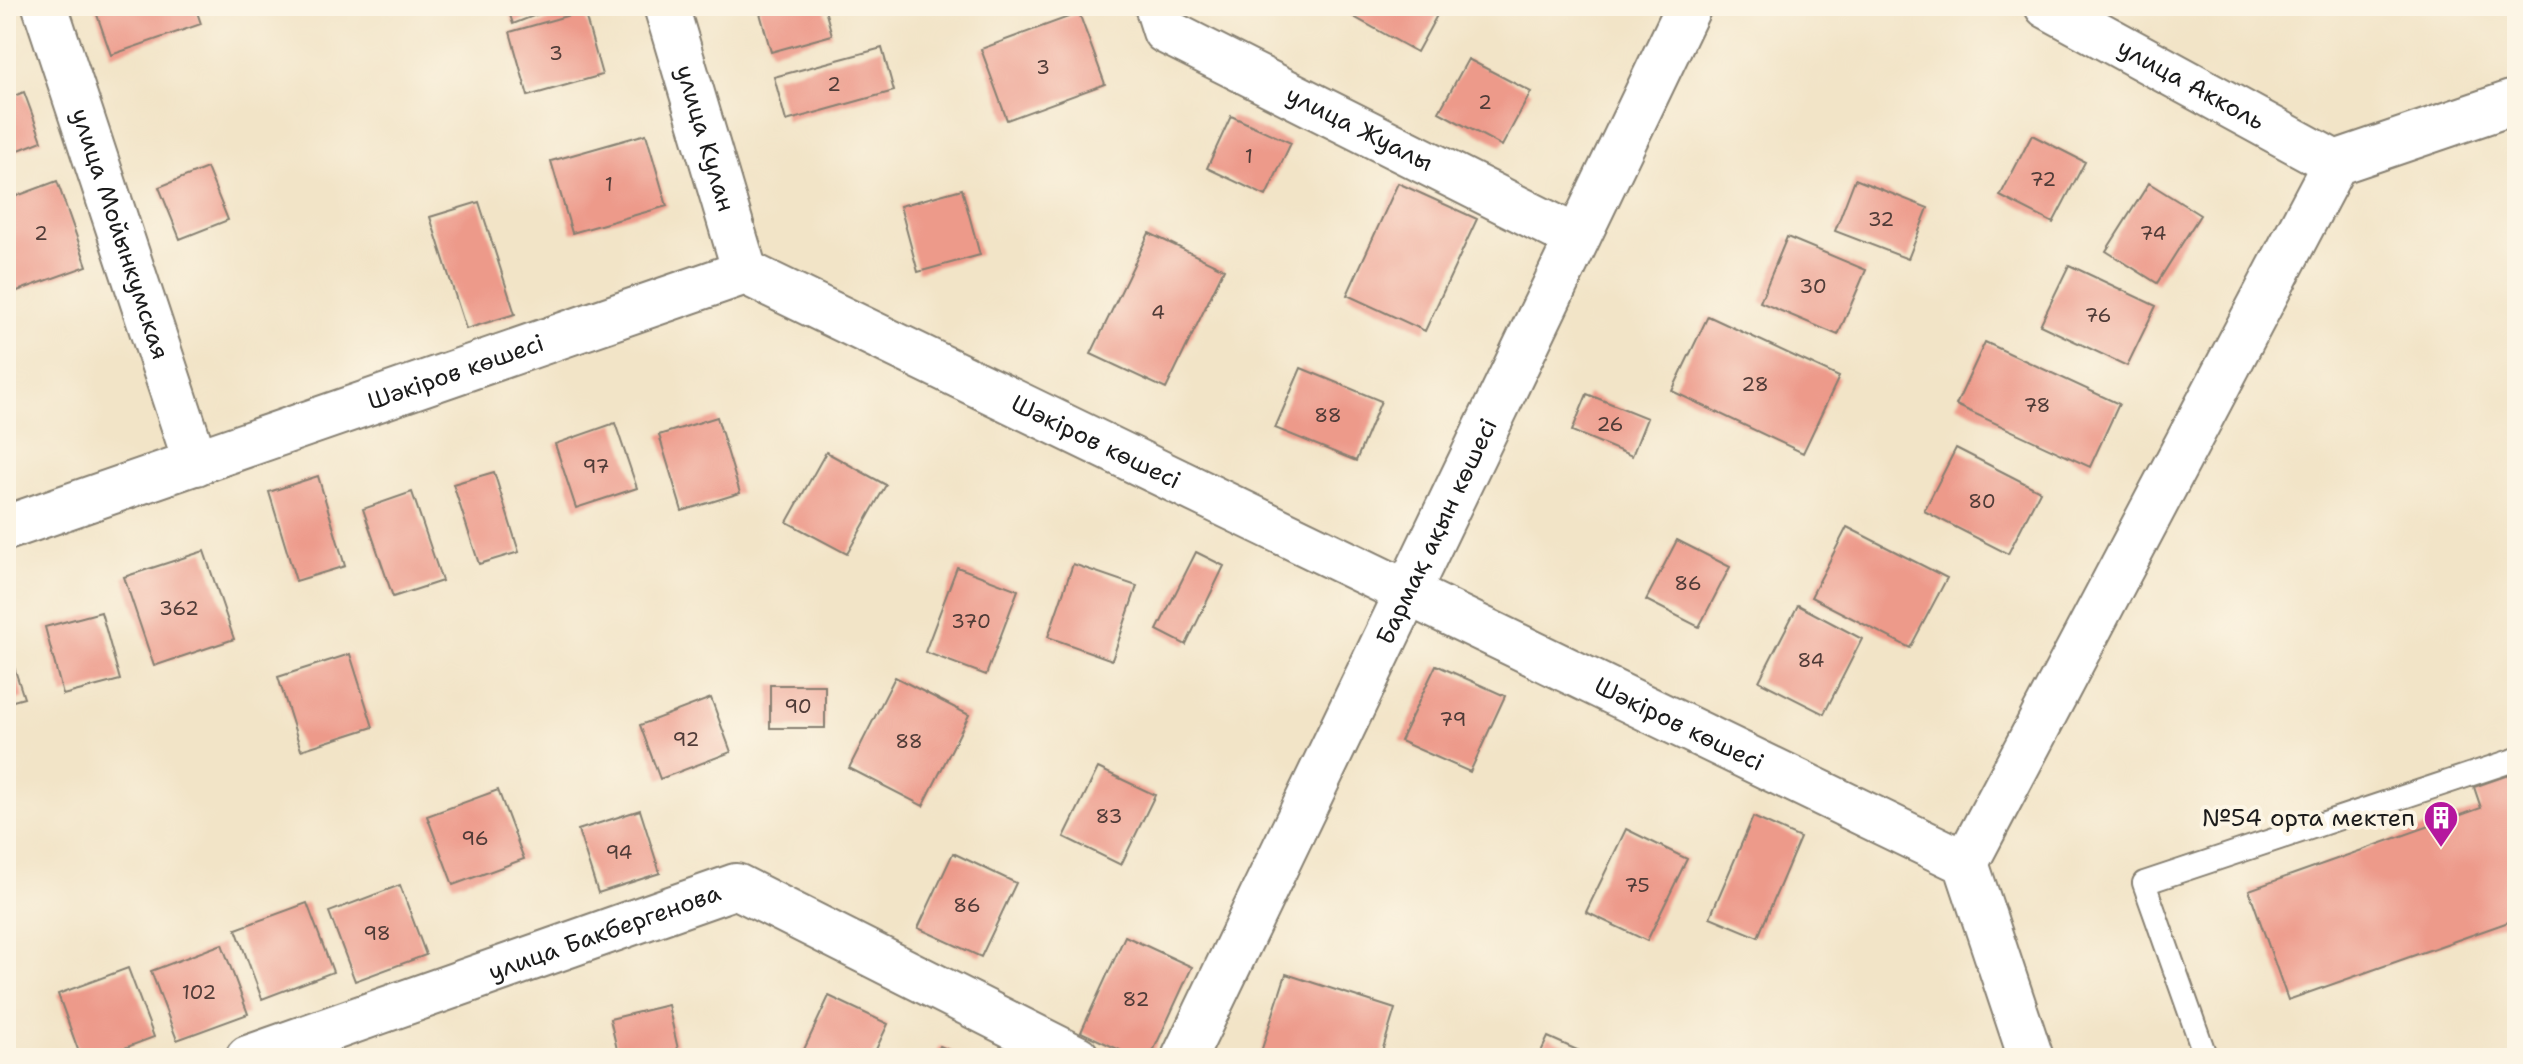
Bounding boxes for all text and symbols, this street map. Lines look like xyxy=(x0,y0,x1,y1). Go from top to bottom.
street label: улица Акколь xyxy=(2112,31,2270,138)
house number: 3 xyxy=(549,40,563,66)
house number: 3 xyxy=(1036,54,1050,80)
street label: улица Кулан xyxy=(668,61,742,215)
house number: 2 xyxy=(827,71,841,97)
street label: улица Жуалы xyxy=(1281,78,1438,179)
house number: 2 xyxy=(1478,89,1492,115)
street label: улица Мойынкумская xyxy=(64,104,177,364)
house number: 1 xyxy=(1245,143,1253,169)
house number: 72 xyxy=(2030,166,2056,192)
house number: 1 xyxy=(605,171,613,197)
house number: 32 xyxy=(1868,206,1894,232)
house number: 2 xyxy=(34,220,48,246)
house number: 74 xyxy=(2139,220,2167,246)
house number: 30 xyxy=(1799,273,1827,299)
house number: 4 xyxy=(1151,299,1165,325)
house number: 76 xyxy=(2084,302,2112,328)
street label: Шәкіров көшесі xyxy=(363,327,548,417)
house number: 28 xyxy=(1741,371,1769,397)
street label: Шәкіров көшесі xyxy=(1006,387,1186,496)
house number: 78 xyxy=(2023,392,2051,418)
house number: 88 xyxy=(1314,402,1342,428)
house number: 26 xyxy=(1596,411,1624,437)
street label: Бармақ ақын көшесі xyxy=(1369,413,1505,650)
house number: 97 xyxy=(583,453,609,479)
house number: 80 xyxy=(1968,488,1996,514)
house number: 86 xyxy=(1674,570,1702,596)
house number: 362 xyxy=(159,595,199,621)
house number: 370 xyxy=(951,608,991,634)
house number: 84 xyxy=(1797,647,1825,673)
street label: Шәкіров көшесі xyxy=(1589,670,1769,779)
house number: 90 xyxy=(784,693,812,719)
house number: 79 xyxy=(1439,706,1467,732)
house number: 92 xyxy=(673,726,700,752)
house number: 88 xyxy=(895,728,923,754)
building icon: №54 орта мектеп xyxy=(2422,799,2460,849)
place label: №54 орта мектеп xyxy=(2202,802,2415,834)
house number: 83 xyxy=(1096,803,1122,829)
house number: 96 xyxy=(461,825,489,851)
house number: 94 xyxy=(605,839,633,865)
house number: 75 xyxy=(1624,872,1650,898)
street label: улица Бакбергенова xyxy=(484,877,725,988)
house number: 86 xyxy=(953,892,981,918)
house number: 98 xyxy=(363,920,391,946)
house number: 102 xyxy=(182,979,216,1005)
house number: 82 xyxy=(1123,986,1149,1012)

